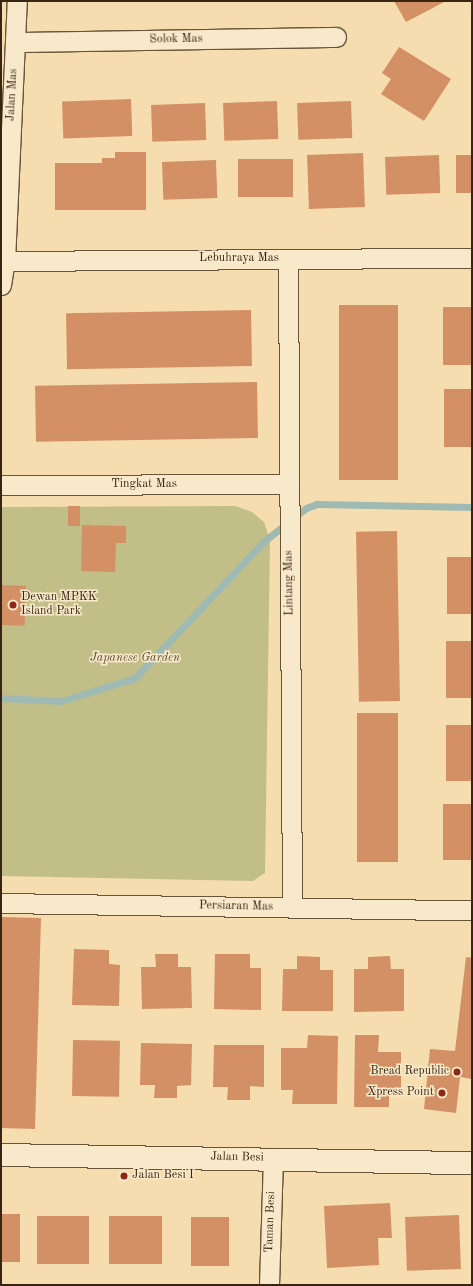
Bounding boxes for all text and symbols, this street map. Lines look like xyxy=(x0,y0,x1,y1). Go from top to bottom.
street label: Solok Mas xyxy=(149,32,203,48)
street label: Jalan Mas xyxy=(4,68,22,122)
street label: Lebuhraya Mas xyxy=(199,252,279,266)
street label: Tingkat Mas xyxy=(111,478,177,492)
street label: Lintang Mas xyxy=(282,550,298,616)
place label: Dewan MPKK Island Park xyxy=(21,591,97,619)
marker: Dewan MPKK Island Park xyxy=(8,600,18,610)
park label: Japanese Garden xyxy=(90,652,180,666)
street label: Persiaran Mas xyxy=(199,899,273,915)
place label: Bread Republic xyxy=(370,1065,449,1079)
marker: Bread Republic xyxy=(452,1067,462,1077)
place label: Xpress Point xyxy=(367,1086,434,1100)
marker: Xpress Point xyxy=(437,1088,447,1098)
street label: Jalan Besi xyxy=(210,1150,264,1166)
place label: Jalan Besi I xyxy=(132,1169,194,1183)
marker: Jalan Besi I xyxy=(119,1171,129,1181)
street label: Taman Besi xyxy=(263,1191,279,1253)

